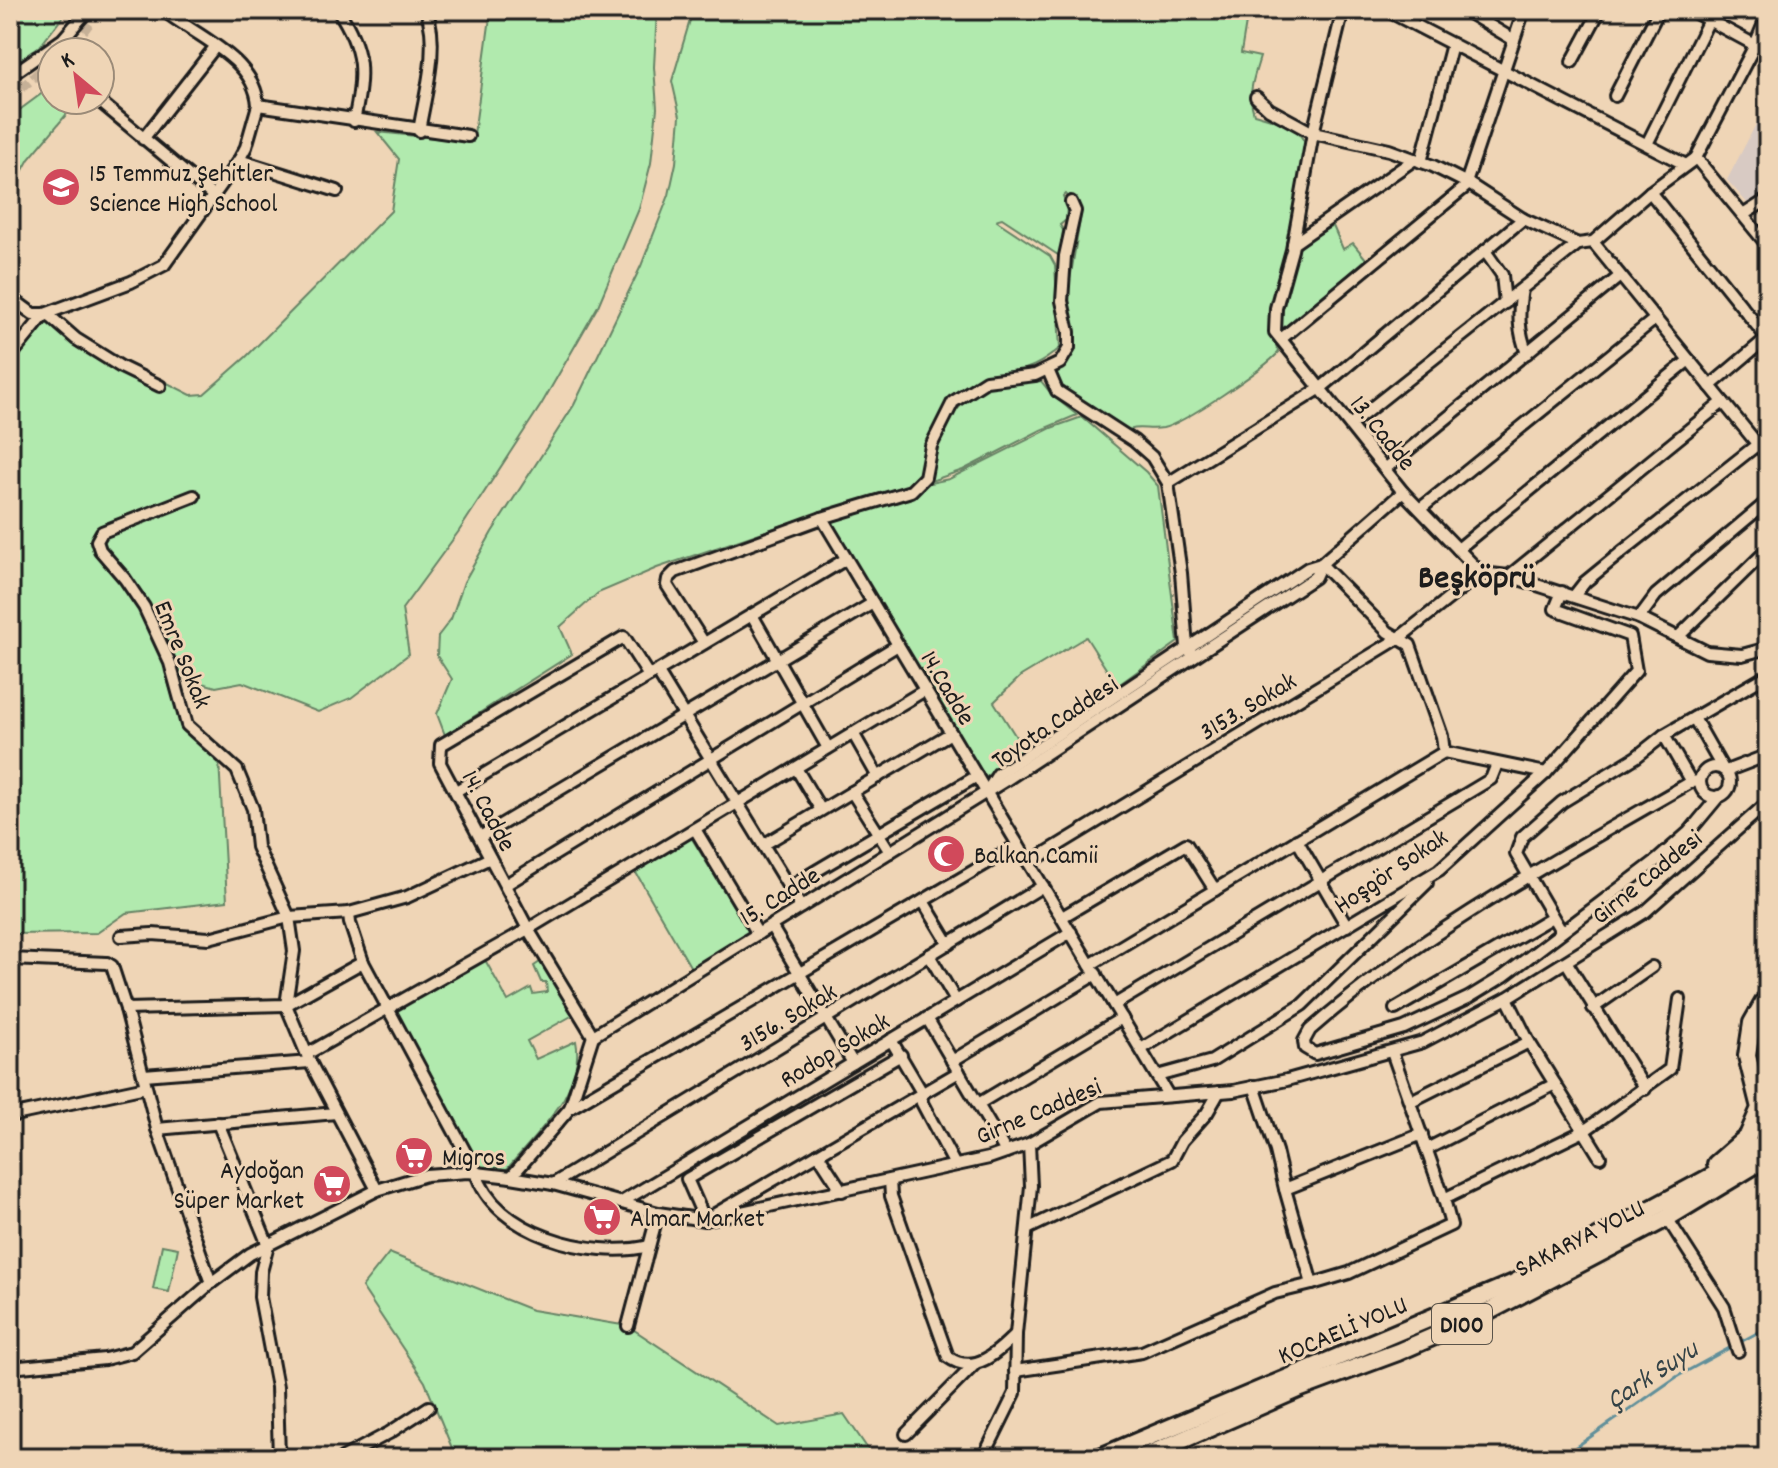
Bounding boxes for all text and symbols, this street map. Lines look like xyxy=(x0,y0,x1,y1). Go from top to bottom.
north arrow xyxy=(36,36,116,116)
text: K xyxy=(56,46,80,78)
place label: 15 Temmuz Şehitler Science High School xyxy=(89,157,277,224)
school or university icon: 15 Temmuz Şehitler Science High School xyxy=(40,166,82,208)
street label: 13. Cadde xyxy=(1339,388,1423,480)
district label: Beşköprü xyxy=(1418,556,1536,605)
street label: Emre Sokak xyxy=(142,596,219,715)
street label: 14.Cadde xyxy=(909,644,983,733)
street label: 3153. Sokak xyxy=(1193,664,1304,752)
street label: Toyota Caddesi xyxy=(985,668,1127,780)
street label: 14. Cadde xyxy=(450,764,524,859)
street label: Hoşgör Sokak xyxy=(1327,821,1457,925)
street label: Girne Caddesi xyxy=(1585,822,1712,935)
mosque icon: Balkan Camii xyxy=(925,833,967,875)
place label: Balkan Camii xyxy=(974,839,1098,876)
street label: 15. Cadde xyxy=(733,859,828,937)
street label: 3156. Sokak xyxy=(733,975,845,1063)
street label: Rodop Sokak xyxy=(774,1005,898,1099)
street label: Girne Caddesi xyxy=(971,1070,1108,1156)
supermarket icon: Migros xyxy=(393,1135,435,1177)
place label: Migros xyxy=(442,1141,506,1178)
place label: Aydoğan Süper Market xyxy=(174,1154,304,1221)
supermarket icon: Aydoğan Süper Market xyxy=(311,1163,353,1205)
street label: SAKARYA YOLU xyxy=(1509,1191,1652,1289)
supermarket icon: Almar Market xyxy=(581,1196,623,1238)
place label: Almar Market xyxy=(630,1202,765,1239)
street label: KOCAELİ YOLU xyxy=(1273,1288,1414,1376)
road number: D100 xyxy=(1432,1304,1492,1344)
water label: Çark Suyu xyxy=(1600,1332,1709,1422)

